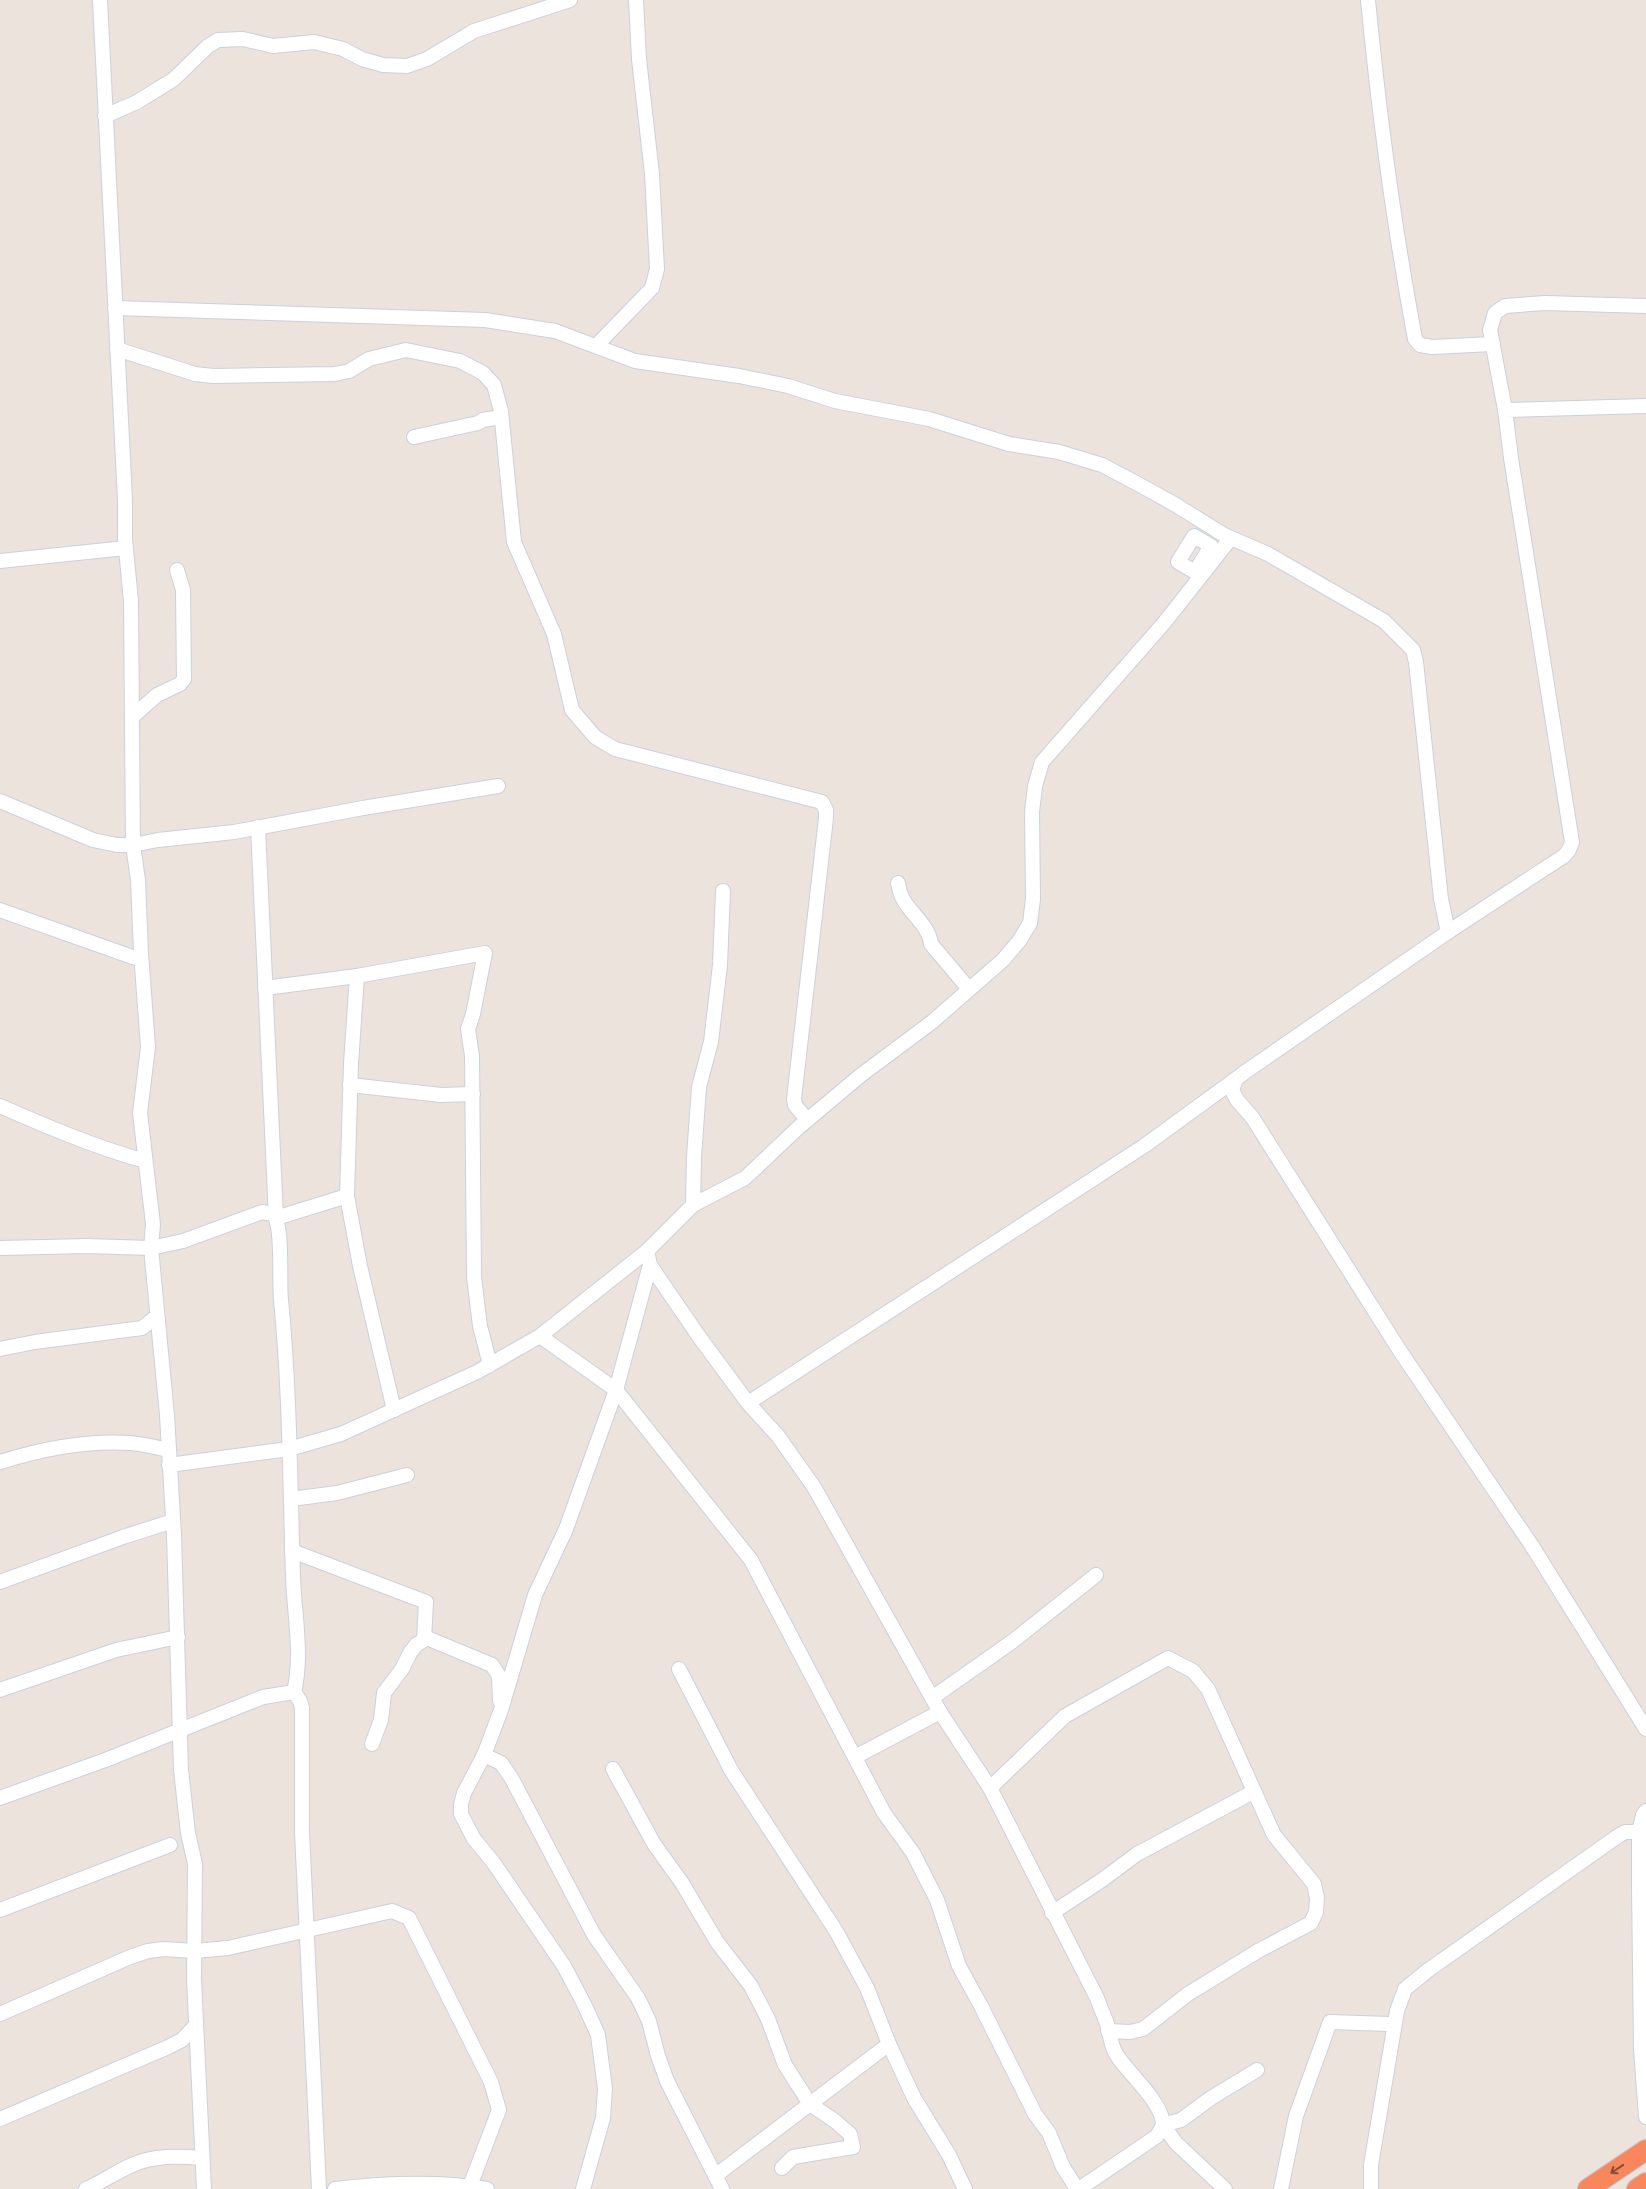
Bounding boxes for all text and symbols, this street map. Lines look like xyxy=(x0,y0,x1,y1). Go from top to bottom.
one-way arrow xyxy=(1610,2164,1624,2174)

